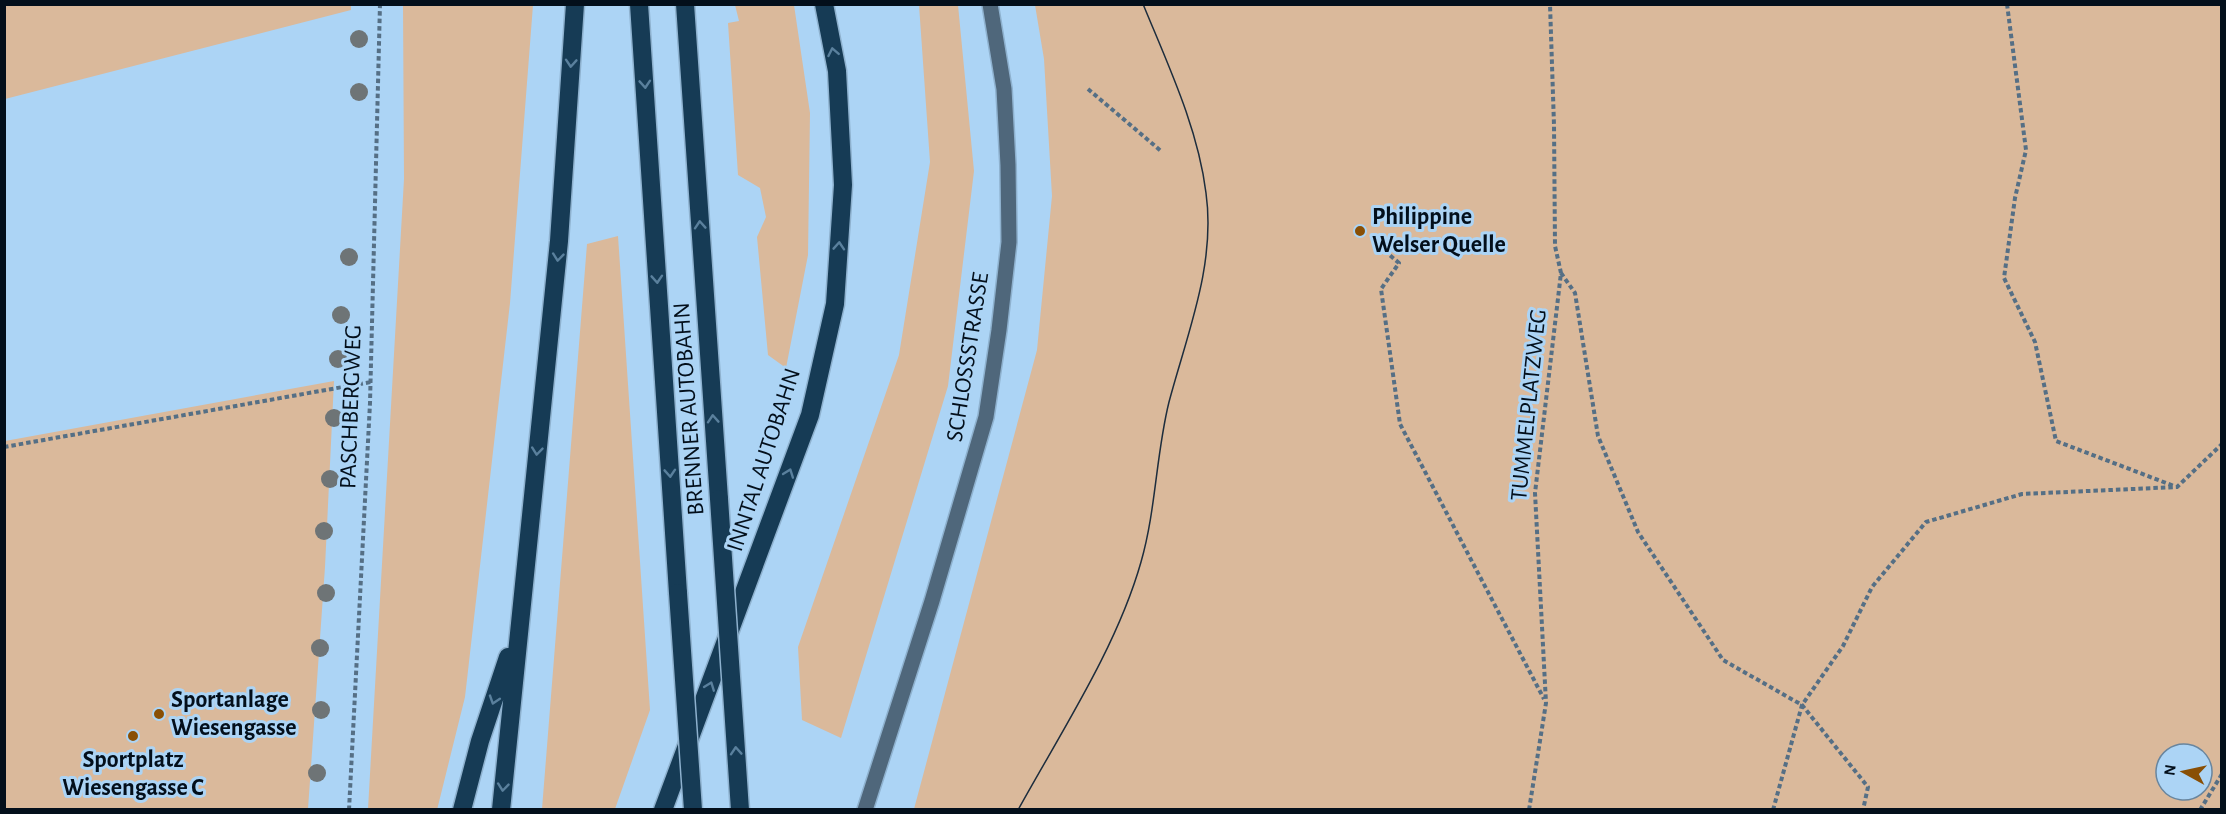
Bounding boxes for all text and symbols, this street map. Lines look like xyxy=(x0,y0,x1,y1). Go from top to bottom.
one-way arrow xyxy=(827,47,840,57)
one-way arrow xyxy=(565,58,578,67)
one-way arrow xyxy=(638,79,651,88)
place label: Philippine Welser Quelle xyxy=(1372,205,1506,257)
one-way arrow xyxy=(694,220,707,229)
marker: Philippine Welser Quelle xyxy=(1353,224,1367,238)
one-way arrow xyxy=(832,241,845,250)
one-way arrow xyxy=(552,253,565,262)
street label: SCHLOSSSTRASSE xyxy=(943,270,993,444)
one-way arrow xyxy=(651,274,664,283)
street label: BRENNER AUTOBAHN xyxy=(670,302,708,516)
street label: TUMMELPLATZWEG xyxy=(1507,308,1551,502)
street label: PASCHBERGWEG xyxy=(336,324,366,490)
street label: INNTAL AUTOBAHN xyxy=(723,365,805,555)
one-way arrow xyxy=(707,415,720,424)
one-way arrow xyxy=(531,447,544,456)
one-way arrow xyxy=(782,468,794,479)
one-way arrow xyxy=(663,469,676,478)
one-way arrow xyxy=(702,681,715,691)
place label: Sportanlage Wiesengasse xyxy=(171,688,297,740)
one-way arrow xyxy=(489,694,501,705)
marker: Sportanlage Wiesengasse xyxy=(152,707,166,721)
marker: Sportplatz Wiesengasse C xyxy=(126,729,140,743)
north arrow xyxy=(2154,742,2214,802)
one-way arrow xyxy=(729,747,742,756)
place label: Sportplatz Wiesengasse C xyxy=(62,748,204,800)
text: N xyxy=(2161,763,2179,777)
one-way arrow xyxy=(497,783,510,792)

